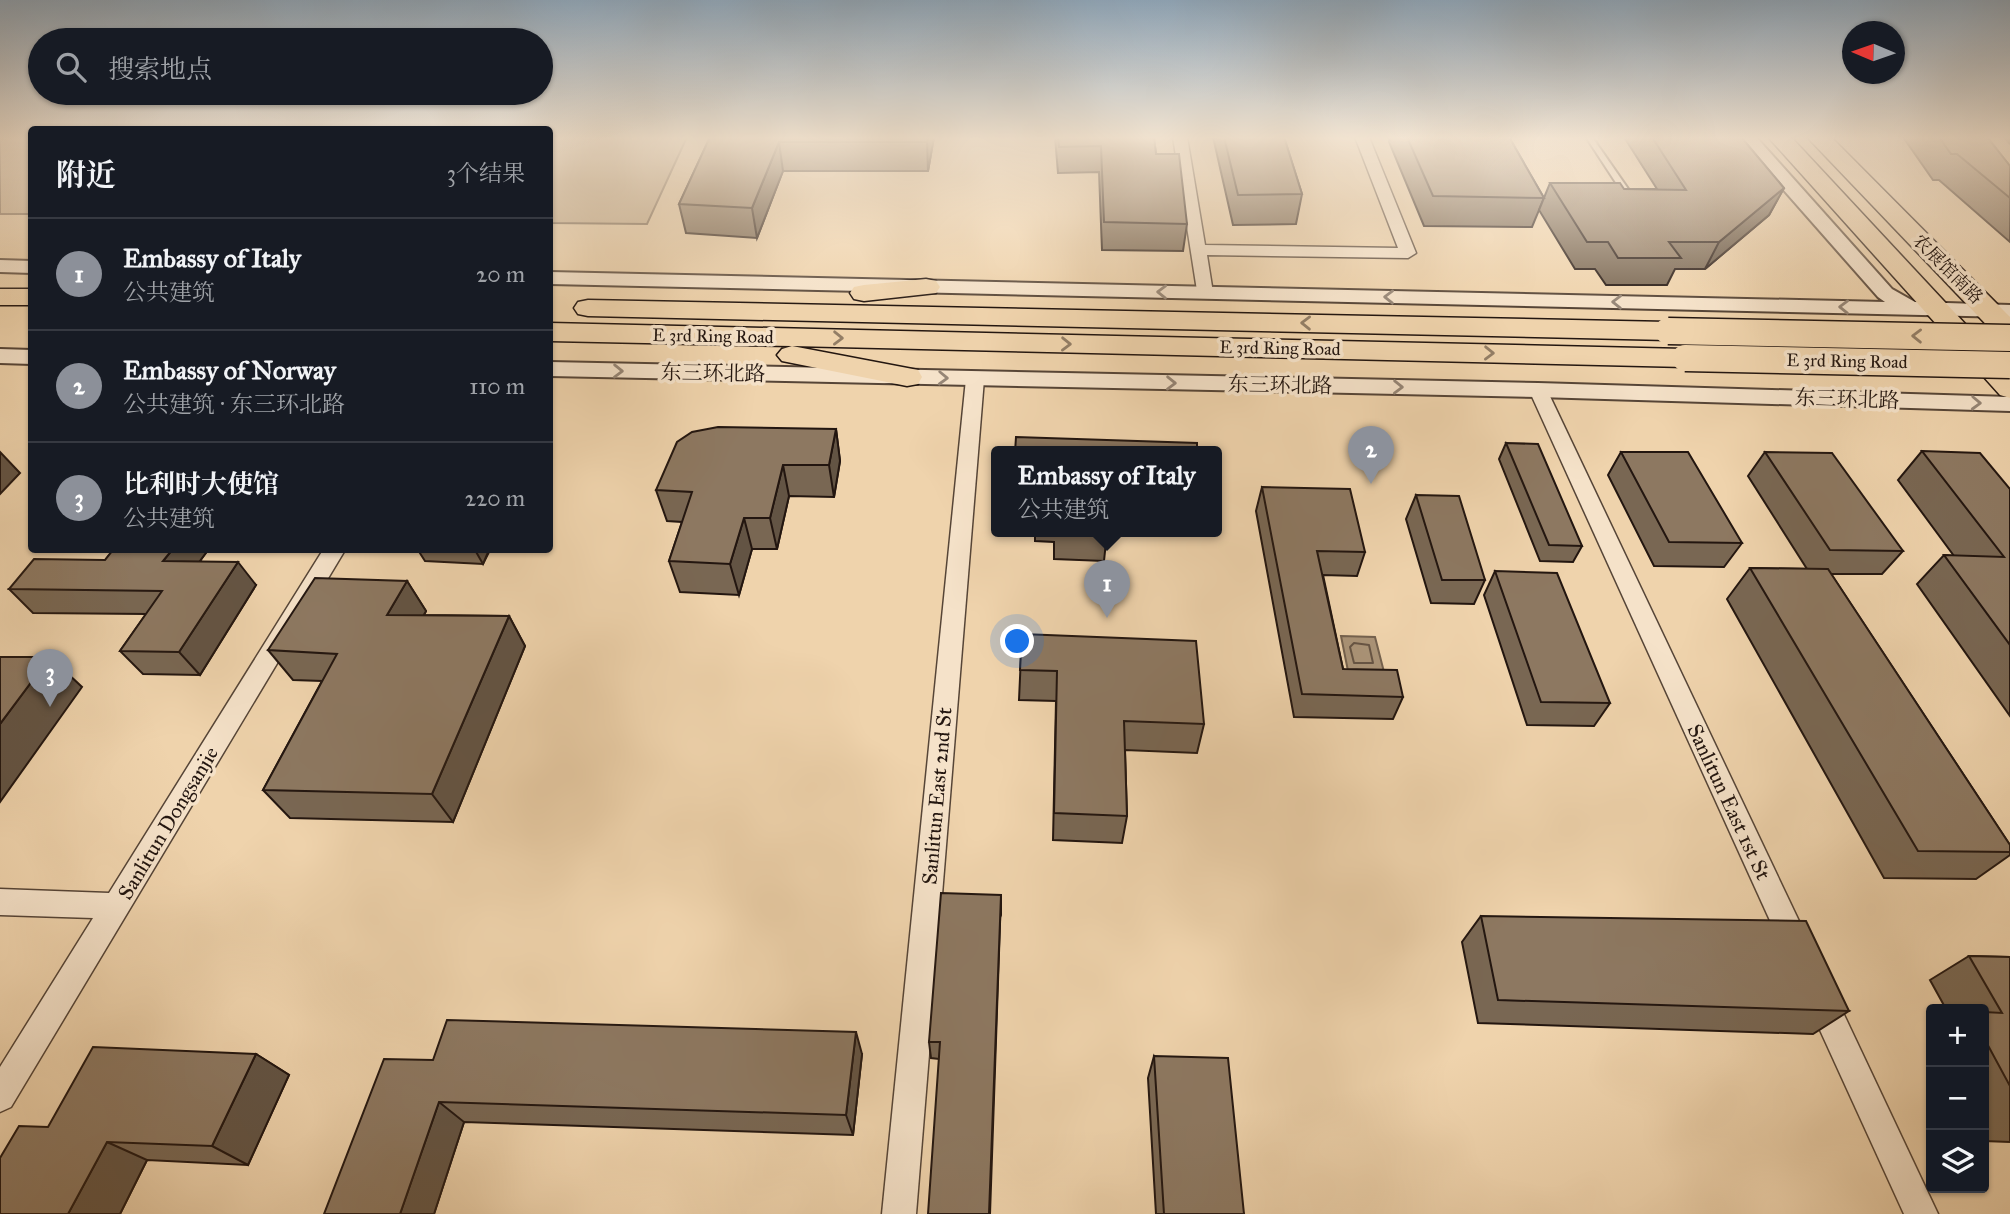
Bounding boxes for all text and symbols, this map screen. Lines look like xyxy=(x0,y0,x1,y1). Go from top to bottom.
north arrow xyxy=(1842,21,1905,84)
search box xyxy=(28,28,553,105)
icon: search xyxy=(52,48,90,86)
text: 搜索地点 xyxy=(108,53,212,85)
text: 附近 xyxy=(56,157,116,193)
text: 3个结果 xyxy=(447,159,525,187)
street label: 农展馆南路 xyxy=(1908,229,1988,309)
text: Embassy of Italy xyxy=(123,242,301,274)
text: 1 xyxy=(74,260,84,288)
text: 20 m xyxy=(476,260,525,288)
text: 公共建筑 xyxy=(123,278,215,306)
one-way arrow xyxy=(1156,284,1167,300)
one-way arrow xyxy=(1384,289,1394,305)
one-way arrow xyxy=(1611,295,1622,310)
one-way arrow xyxy=(1839,300,1850,315)
one-way arrow xyxy=(1301,315,1311,331)
street label: E 3rd Ring Road xyxy=(652,324,774,349)
one-way arrow xyxy=(1912,329,1923,344)
one-way arrow xyxy=(833,331,844,346)
one-way arrow xyxy=(1060,336,1071,351)
street label: E 3rd Ring Road xyxy=(1219,336,1341,361)
one-way arrow xyxy=(1484,346,1495,361)
street label: E 3rd Ring Road xyxy=(1786,349,1908,374)
text: Embassy of Norway xyxy=(123,354,336,386)
street label: 东三环北路 xyxy=(660,359,766,387)
one-way arrow xyxy=(612,363,623,378)
one-way arrow xyxy=(938,370,949,385)
street label: 东三环北路 xyxy=(1227,371,1333,399)
text: 2 xyxy=(73,372,85,400)
text: 110 m xyxy=(469,372,525,400)
one-way arrow xyxy=(1165,375,1176,390)
one-way arrow xyxy=(1393,380,1404,395)
street label: 东三环北路 xyxy=(1794,384,1900,414)
text: 公共建筑 · 东三环北路 xyxy=(123,390,345,418)
one-way arrow xyxy=(1971,395,1982,410)
pin: 2 xyxy=(1348,426,1394,484)
popup xyxy=(991,446,1222,537)
text: Embassy of Italy xyxy=(1018,459,1195,491)
text: 比利时大使馆 xyxy=(123,468,279,500)
text: 3 xyxy=(74,484,84,512)
text: 220 m xyxy=(465,484,525,512)
text: 公共建筑 xyxy=(1018,495,1110,523)
text: 公共建筑 xyxy=(123,504,215,532)
pin: 1 xyxy=(1084,560,1130,618)
your location xyxy=(1000,624,1034,658)
pin: 3 xyxy=(27,649,73,707)
street label: Sanlitun East 2nd St xyxy=(916,706,958,886)
street label: Sanlitun East 1st St xyxy=(1681,720,1777,885)
street label: Sanlitun Dongsanjie xyxy=(112,741,224,904)
map controls xyxy=(1926,1004,1989,1193)
button: + xyxy=(1926,1004,1989,1067)
button: − xyxy=(1926,1067,1989,1130)
button: layers xyxy=(1926,1130,1989,1193)

